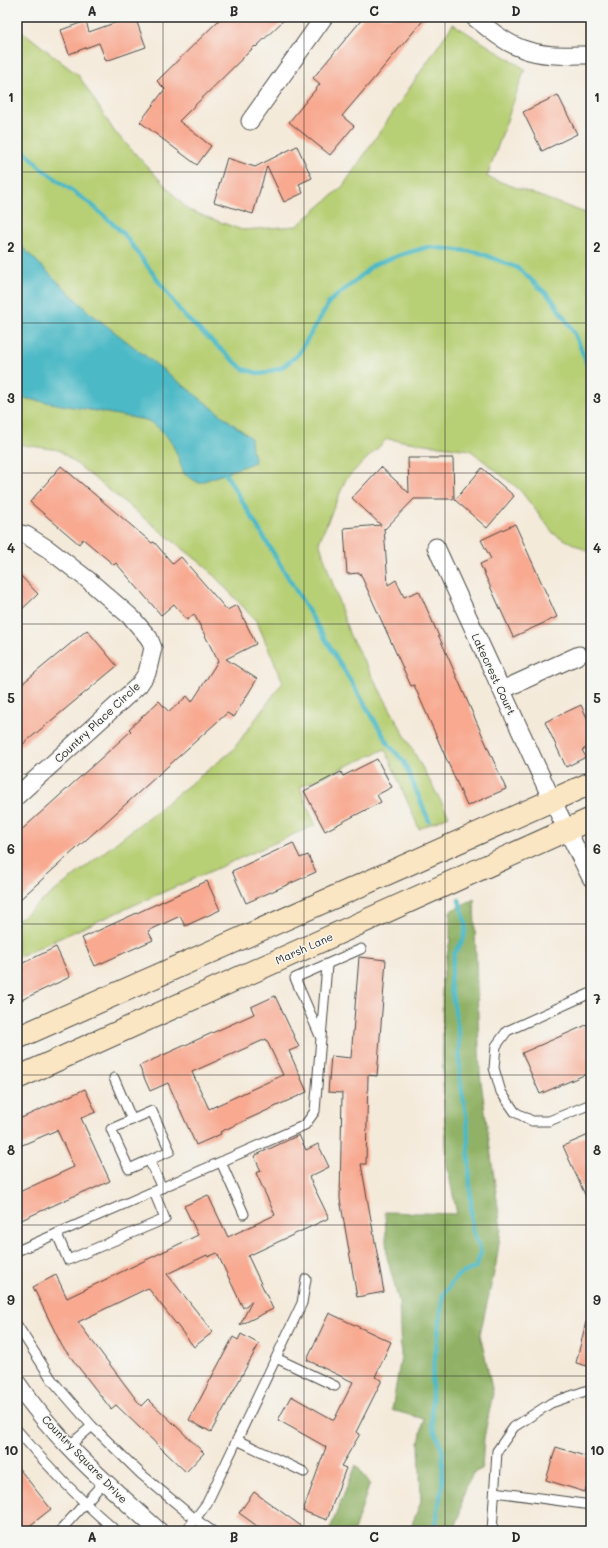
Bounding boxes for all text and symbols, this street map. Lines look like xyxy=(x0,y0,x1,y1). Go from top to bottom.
text: A xyxy=(87,2,97,19)
text: B xyxy=(230,2,239,19)
text: C xyxy=(369,2,379,19)
text: D xyxy=(511,2,521,19)
text: 1 xyxy=(8,88,14,105)
text: 1 xyxy=(594,88,600,105)
text: 2 xyxy=(7,238,15,255)
text: 2 xyxy=(593,238,601,255)
text: 3 xyxy=(7,389,15,406)
text: 3 xyxy=(593,389,601,406)
text: 4 xyxy=(7,539,15,556)
text: 4 xyxy=(593,539,601,556)
street label: Lakecrest Court xyxy=(468,631,520,717)
street label: Country Place Circle xyxy=(51,678,143,766)
text: 5 xyxy=(7,689,15,706)
text: 5 xyxy=(593,689,601,706)
text: 6 xyxy=(7,840,15,857)
text: 6 xyxy=(593,840,601,857)
street label: Marsh Lane xyxy=(273,929,335,967)
text: 7 xyxy=(7,990,15,1007)
text: 7 xyxy=(593,990,601,1007)
text: 8 xyxy=(7,1141,15,1158)
text: 8 xyxy=(593,1141,601,1158)
text: 9 xyxy=(7,1291,15,1308)
text: 9 xyxy=(593,1291,601,1308)
street label: Country Square Drive xyxy=(39,1412,131,1506)
text: 10 xyxy=(4,1441,18,1458)
text: 10 xyxy=(590,1441,604,1458)
text: A xyxy=(87,1528,97,1545)
text: B xyxy=(230,1528,239,1545)
text: C xyxy=(369,1528,379,1545)
text: D xyxy=(511,1528,521,1545)

